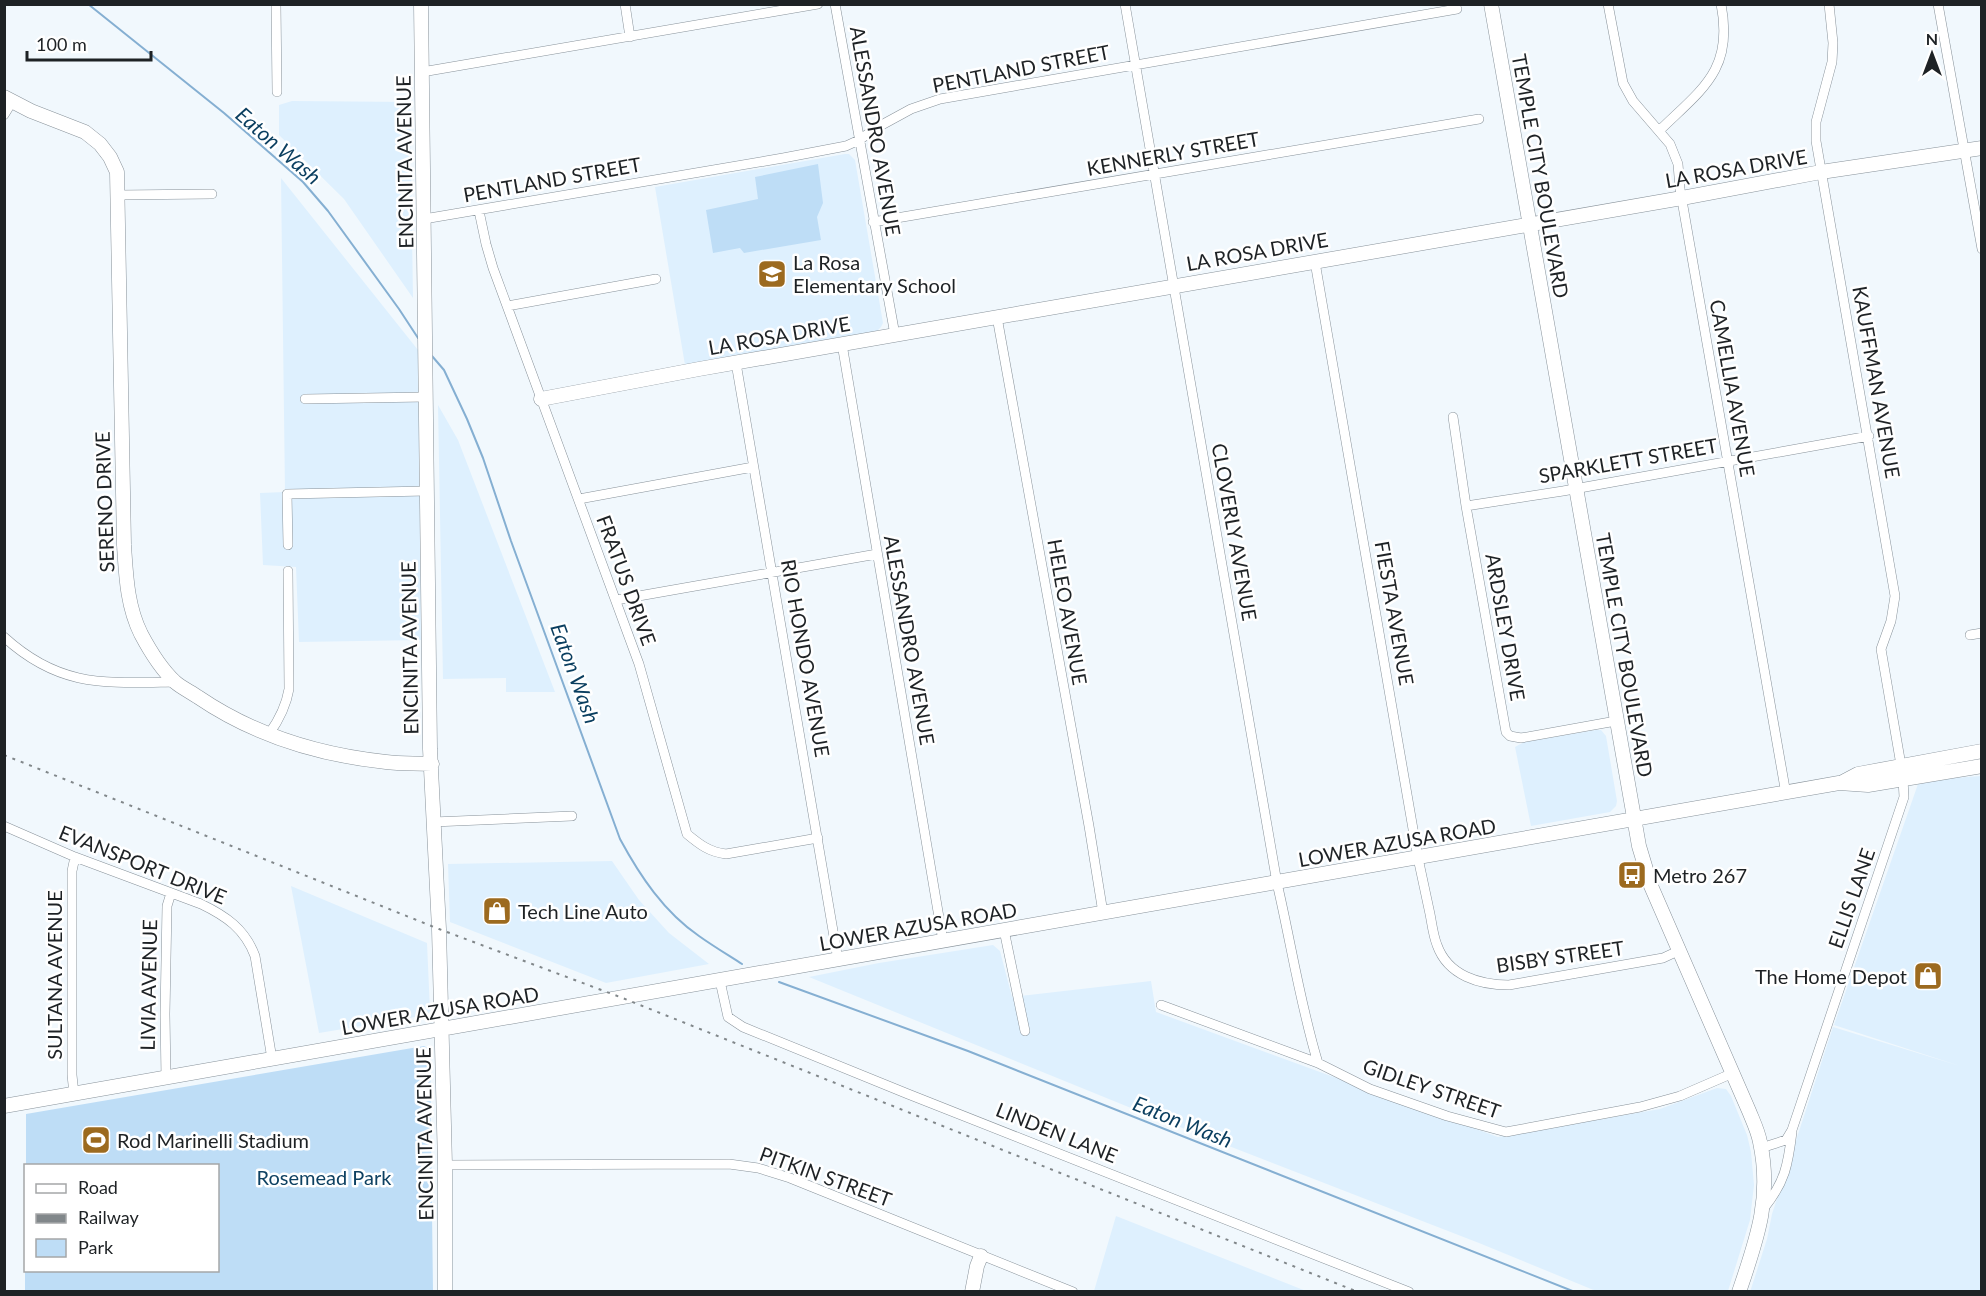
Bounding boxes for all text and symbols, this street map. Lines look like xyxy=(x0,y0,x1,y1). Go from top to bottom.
scale bar xyxy=(27,24,152,62)
street label: ALESSANDRO AVENUE xyxy=(846,24,906,238)
north arrow xyxy=(1902,24,1962,84)
text: N xyxy=(1926,29,1938,48)
text: 100 m xyxy=(36,33,87,55)
street label: PENTLAND STREET xyxy=(930,39,1112,97)
street label: TEMPLE CITY BOULEVARD xyxy=(1508,52,1574,300)
street label: ENCINITA AVENUE xyxy=(390,75,418,249)
water label: Eaton Wash xyxy=(231,101,327,189)
street label: KENNERLY STREET xyxy=(1085,126,1261,180)
street label: LA ROSA DRIVE xyxy=(1663,144,1809,192)
street label: PENTLAND STREET xyxy=(461,152,643,206)
street label: LA ROSA DRIVE xyxy=(1184,227,1330,275)
place label: La Rosa Elementary School xyxy=(793,250,956,297)
school or university icon: La Rosa Elementary School xyxy=(756,258,788,290)
street label: KAUFFMAN AVENUE xyxy=(1848,284,1906,480)
street label: CAMELLIA AVENUE xyxy=(1706,297,1760,479)
street label: LA ROSA DRIVE xyxy=(706,311,852,359)
street label: SERENO DRIVE xyxy=(90,431,118,573)
street label: SPARKLETT STREET xyxy=(1537,432,1720,488)
street label: CLOVERLY AVENUE xyxy=(1208,441,1262,623)
street label: FRATUS DRIVE xyxy=(592,512,662,648)
street label: TEMPLE CITY BOULEVARD xyxy=(1592,531,1658,779)
street label: ALESSANDRO AVENUE xyxy=(880,533,940,747)
street label: HELEO AVENUE xyxy=(1043,537,1093,687)
street label: FIESTA AVENUE xyxy=(1370,539,1420,687)
street label: ARDSLEY DRIVE xyxy=(1481,551,1531,703)
street label: RIO HONDO AVENUE xyxy=(777,557,835,759)
street label: ENCINITA AVENUE xyxy=(395,561,423,735)
water label: Eaton Wash xyxy=(546,620,606,726)
street label: LOWER AZUSA ROAD xyxy=(1296,813,1498,871)
street label: EVANSPORT DRIVE xyxy=(56,819,230,909)
street label: ELLIS LANE xyxy=(1823,845,1879,951)
bus stop icon: Metro 267 xyxy=(1616,859,1648,891)
place label: Metro 267 xyxy=(1653,863,1747,887)
street label: SULTANA AVENUE xyxy=(42,890,66,1060)
shop icon: Tech Line Auto xyxy=(481,895,513,927)
street label: LOWER AZUSA ROAD xyxy=(817,897,1019,955)
place label: Tech Line Auto xyxy=(518,899,648,923)
street label: LIVIA AVENUE xyxy=(135,919,161,1051)
street label: BISBY STREET xyxy=(1495,935,1626,977)
shop icon: The Home Depot xyxy=(1912,960,1944,992)
place label: The Home Depot xyxy=(1755,964,1907,988)
street label: LOWER AZUSA ROAD xyxy=(339,981,541,1039)
street label: ENCINITA AVENUE xyxy=(410,1047,438,1221)
street label: GIDLEY STREET xyxy=(1360,1053,1504,1123)
water label: Eaton Wash xyxy=(1130,1090,1236,1152)
street label: LINDEN LANE xyxy=(993,1097,1121,1167)
sports icon: Rod Marinelli Stadium xyxy=(80,1124,112,1156)
place label: Rod Marinelli Stadium xyxy=(117,1128,309,1152)
street label: PITKIN STREET xyxy=(757,1141,895,1211)
legend xyxy=(24,1164,219,1272)
park label: Rosemead Park xyxy=(257,1165,392,1189)
text: Road xyxy=(78,1176,118,1198)
text: Railway xyxy=(78,1206,139,1228)
text: Park xyxy=(78,1236,114,1258)

